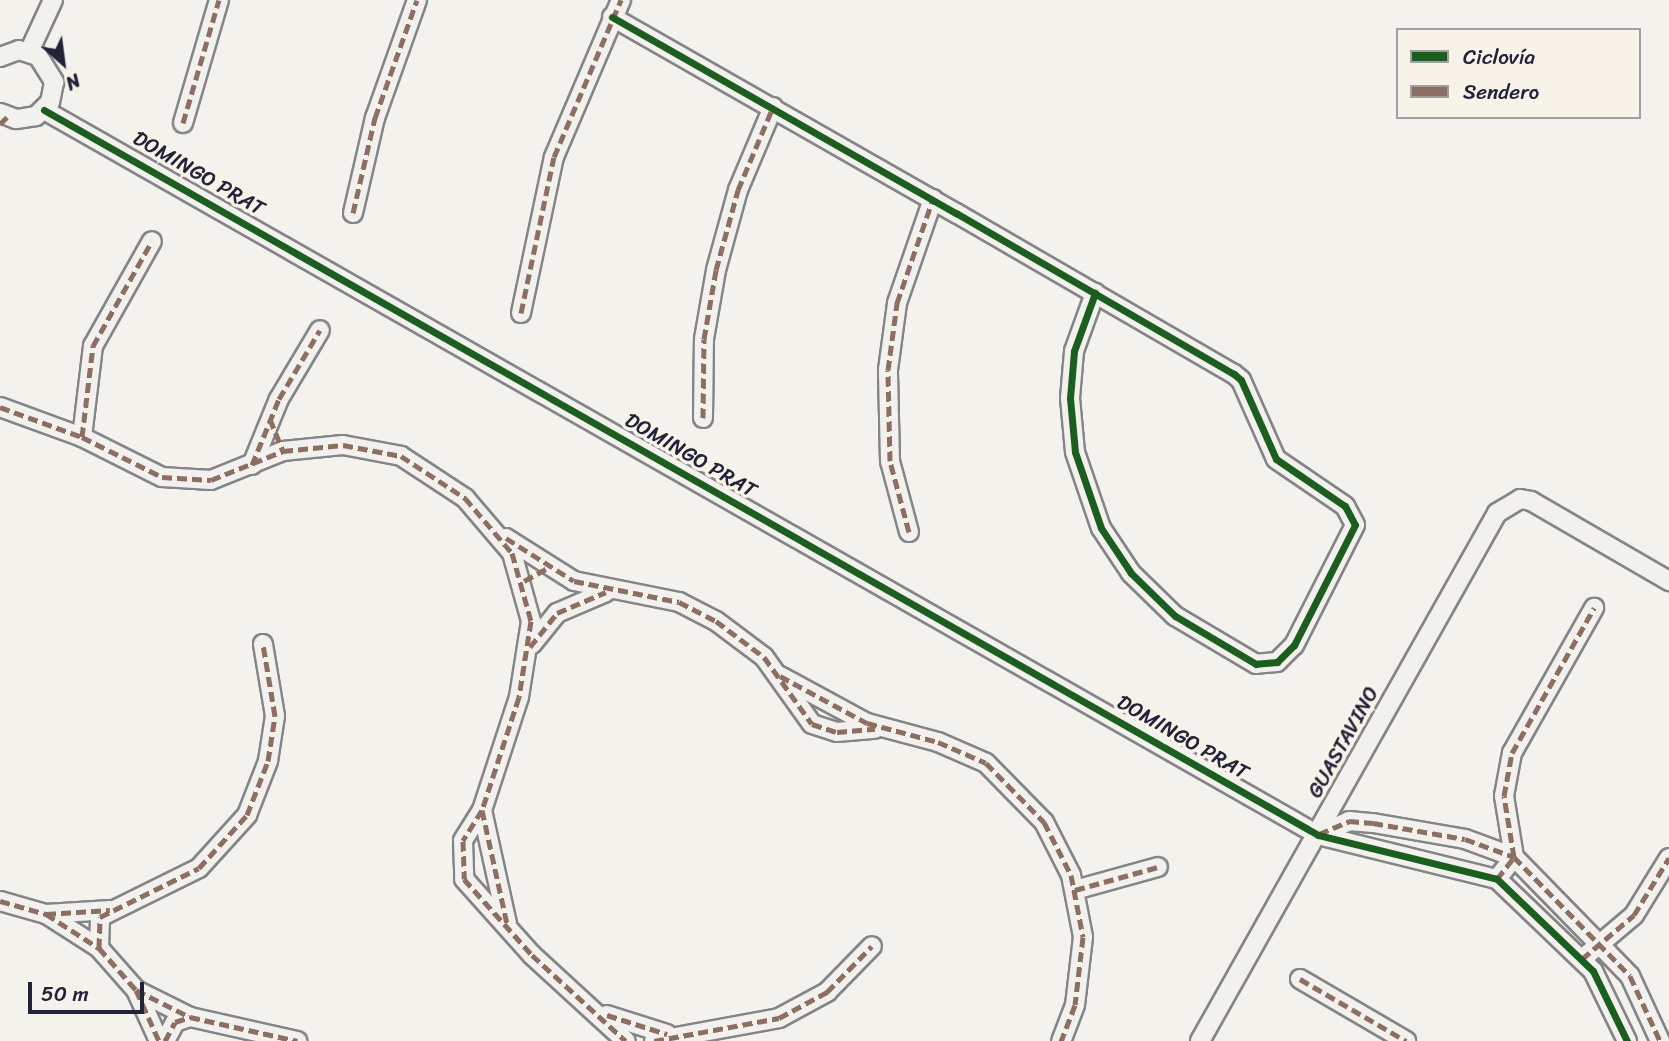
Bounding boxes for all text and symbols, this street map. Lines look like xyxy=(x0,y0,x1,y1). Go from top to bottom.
north arrow xyxy=(28,28,98,98)
legend xyxy=(1396,28,1641,119)
text: Ciclovía xyxy=(1463,38,1535,76)
text: N xyxy=(60,64,87,100)
text: Sendero xyxy=(1463,73,1539,111)
street label: DOMINGO PRAT xyxy=(129,125,269,221)
street label: DOMINGO PRAT xyxy=(621,407,761,503)
street label: GUASTAVINO xyxy=(1302,682,1384,802)
street label: DOMINGO PRAT xyxy=(1113,689,1253,785)
scale bar xyxy=(32,968,147,1012)
text: 50 m xyxy=(41,975,89,1013)

